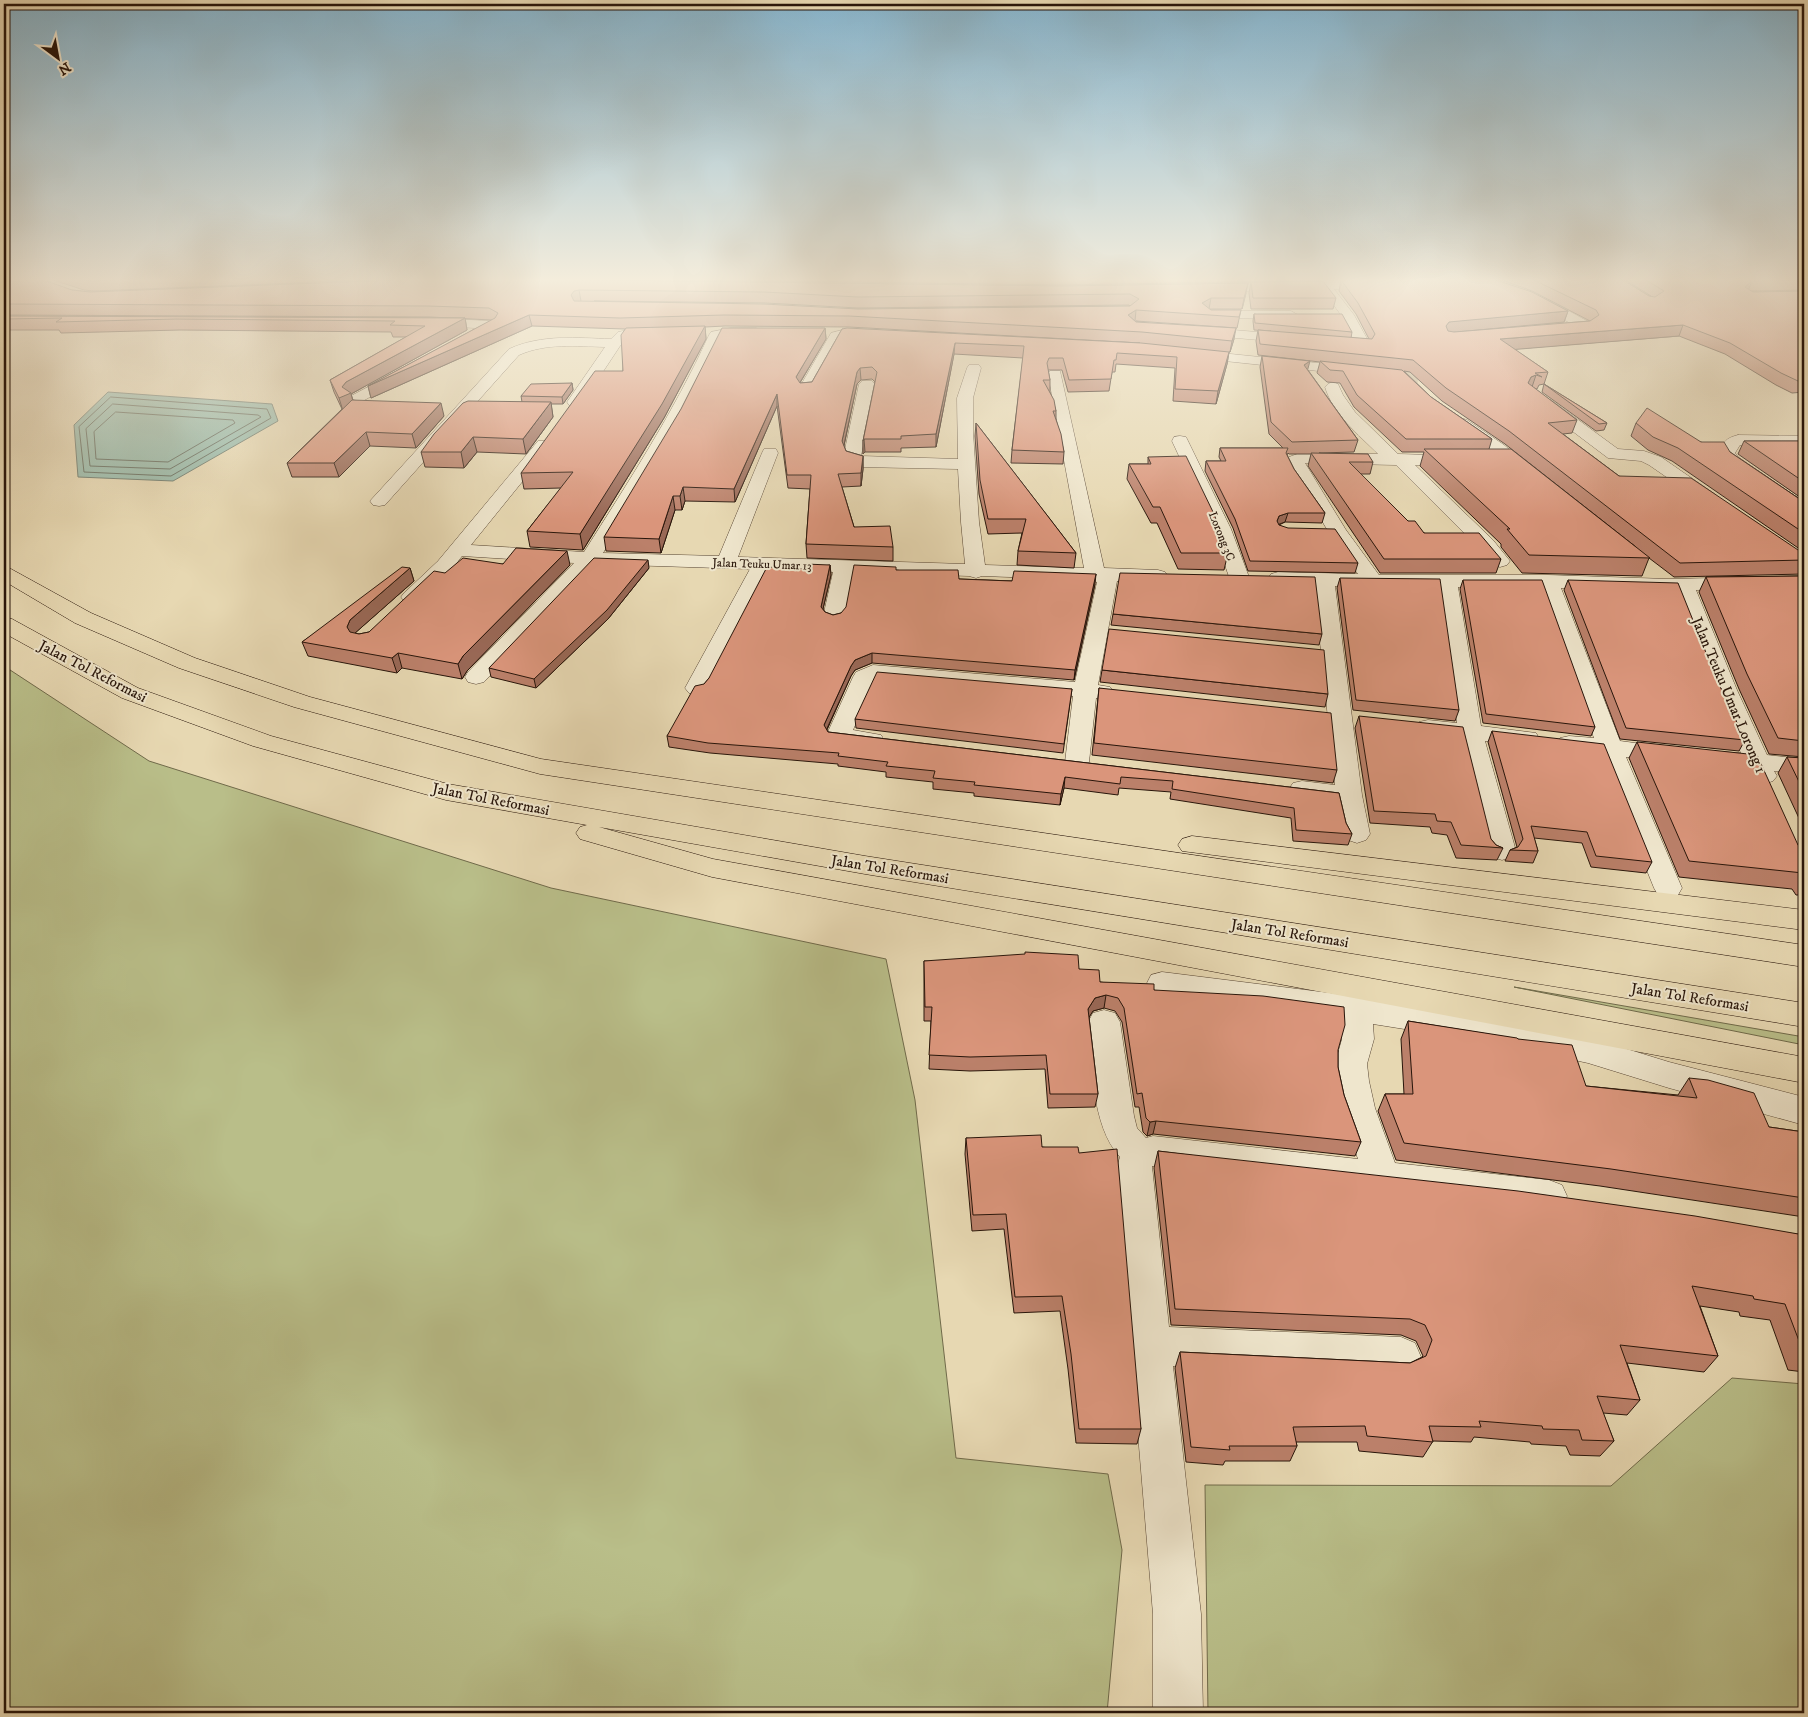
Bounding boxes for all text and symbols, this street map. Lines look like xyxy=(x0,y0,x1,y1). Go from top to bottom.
north arrow xyxy=(32,32,82,82)
text: N xyxy=(54,57,74,79)
street label: Lorong 3C xyxy=(1205,509,1238,563)
street label: Jalan Teuku Umar 13 xyxy=(711,555,812,574)
street label: Jalan Teuku Umar Lorong 1 xyxy=(1686,612,1770,776)
street label: Jalan Tol Reformasi xyxy=(34,635,150,707)
street label: Jalan Tol Reformasi xyxy=(429,778,551,820)
street label: Jalan Tol Reformasi xyxy=(828,850,950,888)
street label: Jalan Tol Reformasi xyxy=(1228,914,1350,952)
street label: Jalan Tol Reformasi xyxy=(1628,978,1750,1016)

